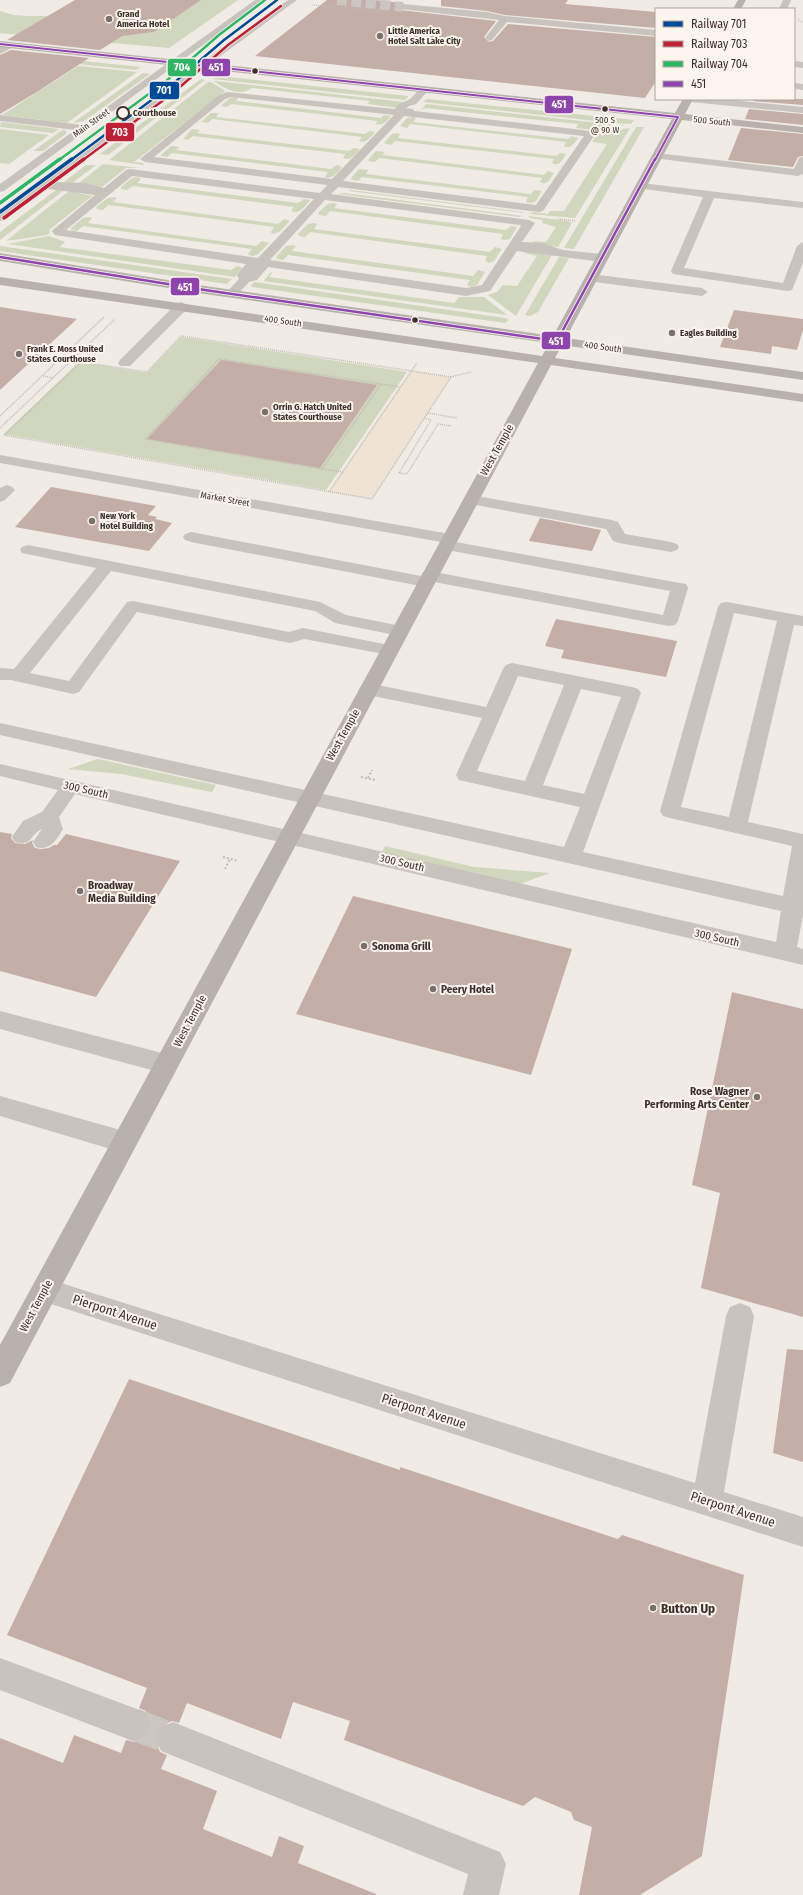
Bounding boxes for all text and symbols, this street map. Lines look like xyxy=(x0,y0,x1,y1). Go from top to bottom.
legend xyxy=(655,8,795,100)
place label: Grand America Hotel xyxy=(116,9,170,29)
marker: Grand America Hotel xyxy=(104,14,114,24)
text: Railway 701 xyxy=(691,17,746,31)
place label: Little America Hotel Salt Lake City xyxy=(388,26,461,46)
marker: Little America Hotel Salt Lake City xyxy=(375,31,385,41)
text: Railway 703 xyxy=(691,37,747,51)
text: Railway 704 xyxy=(691,57,748,71)
line badge: 704 xyxy=(167,58,197,77)
line badge: 451 xyxy=(201,58,231,77)
text: 704 xyxy=(174,61,190,74)
text: 451 xyxy=(208,61,224,74)
unlabelled marker xyxy=(250,66,260,76)
text: 451 xyxy=(691,77,706,91)
line badge: 701 xyxy=(149,81,180,100)
text: 701 xyxy=(156,84,172,97)
line badge: 451 xyxy=(544,95,574,114)
text: 451 xyxy=(551,98,567,111)
marker: 500 S @ 90 W xyxy=(600,104,610,114)
marker: Courthouse xyxy=(116,106,130,120)
street label: Main Street xyxy=(71,107,111,139)
place label: Courthouse xyxy=(133,108,177,118)
street label: 500 South xyxy=(693,114,731,128)
place label: 500 S @ 90 W xyxy=(591,115,619,135)
line badge: 703 xyxy=(105,122,135,142)
text: 703 xyxy=(112,126,128,139)
line badge: 451 xyxy=(170,277,200,296)
text: 451 xyxy=(177,281,193,294)
street label: 400 South xyxy=(264,313,302,329)
unlabelled marker xyxy=(410,315,420,325)
marker: Eagles Building xyxy=(667,328,677,338)
place label: Eagles Building xyxy=(680,328,737,338)
line badge: 451 xyxy=(541,331,571,350)
text: 451 xyxy=(548,335,564,348)
street label: 400 South xyxy=(584,339,622,355)
place label: Frank E. Moss United States Courthouse xyxy=(27,344,103,364)
marker: Frank E. Moss United States Courthouse xyxy=(14,349,24,359)
place label: Orrin G. Hatch United States Courthouse xyxy=(273,402,352,422)
marker: Orrin G. Hatch United States Courthouse xyxy=(260,407,270,417)
street label: West Temple xyxy=(478,422,516,478)
street label: Market Street xyxy=(200,490,250,508)
place label: New York Hotel Building xyxy=(100,511,154,531)
marker: New York Hotel Building xyxy=(87,516,97,526)
street label: West Temple xyxy=(324,707,362,763)
street label: 300 South xyxy=(62,779,110,801)
street label: 300 South xyxy=(378,852,426,874)
place label: Broadway Media Building xyxy=(88,879,156,905)
marker: Broadway Media Building xyxy=(75,886,85,896)
street label: 300 South xyxy=(693,927,741,949)
place label: Sonoma Grill xyxy=(372,940,432,953)
marker: Sonoma Grill xyxy=(359,941,369,951)
place label: Peery Hotel xyxy=(441,983,495,996)
marker: Peery Hotel xyxy=(428,984,438,994)
street label: West Temple xyxy=(171,993,209,1049)
place label: Rose Wagner Performing Arts Center xyxy=(644,1085,750,1111)
marker: Rose Wagner Performing Arts Center xyxy=(752,1092,762,1102)
street label: West Temple xyxy=(17,1278,55,1334)
street label: Pierpont Avenue xyxy=(71,1291,159,1333)
street label: Pierpont Avenue xyxy=(380,1390,468,1432)
street label: Pierpont Avenue xyxy=(689,1488,777,1530)
place label: Button Up xyxy=(661,1601,715,1616)
marker: Button Up xyxy=(648,1603,658,1613)

